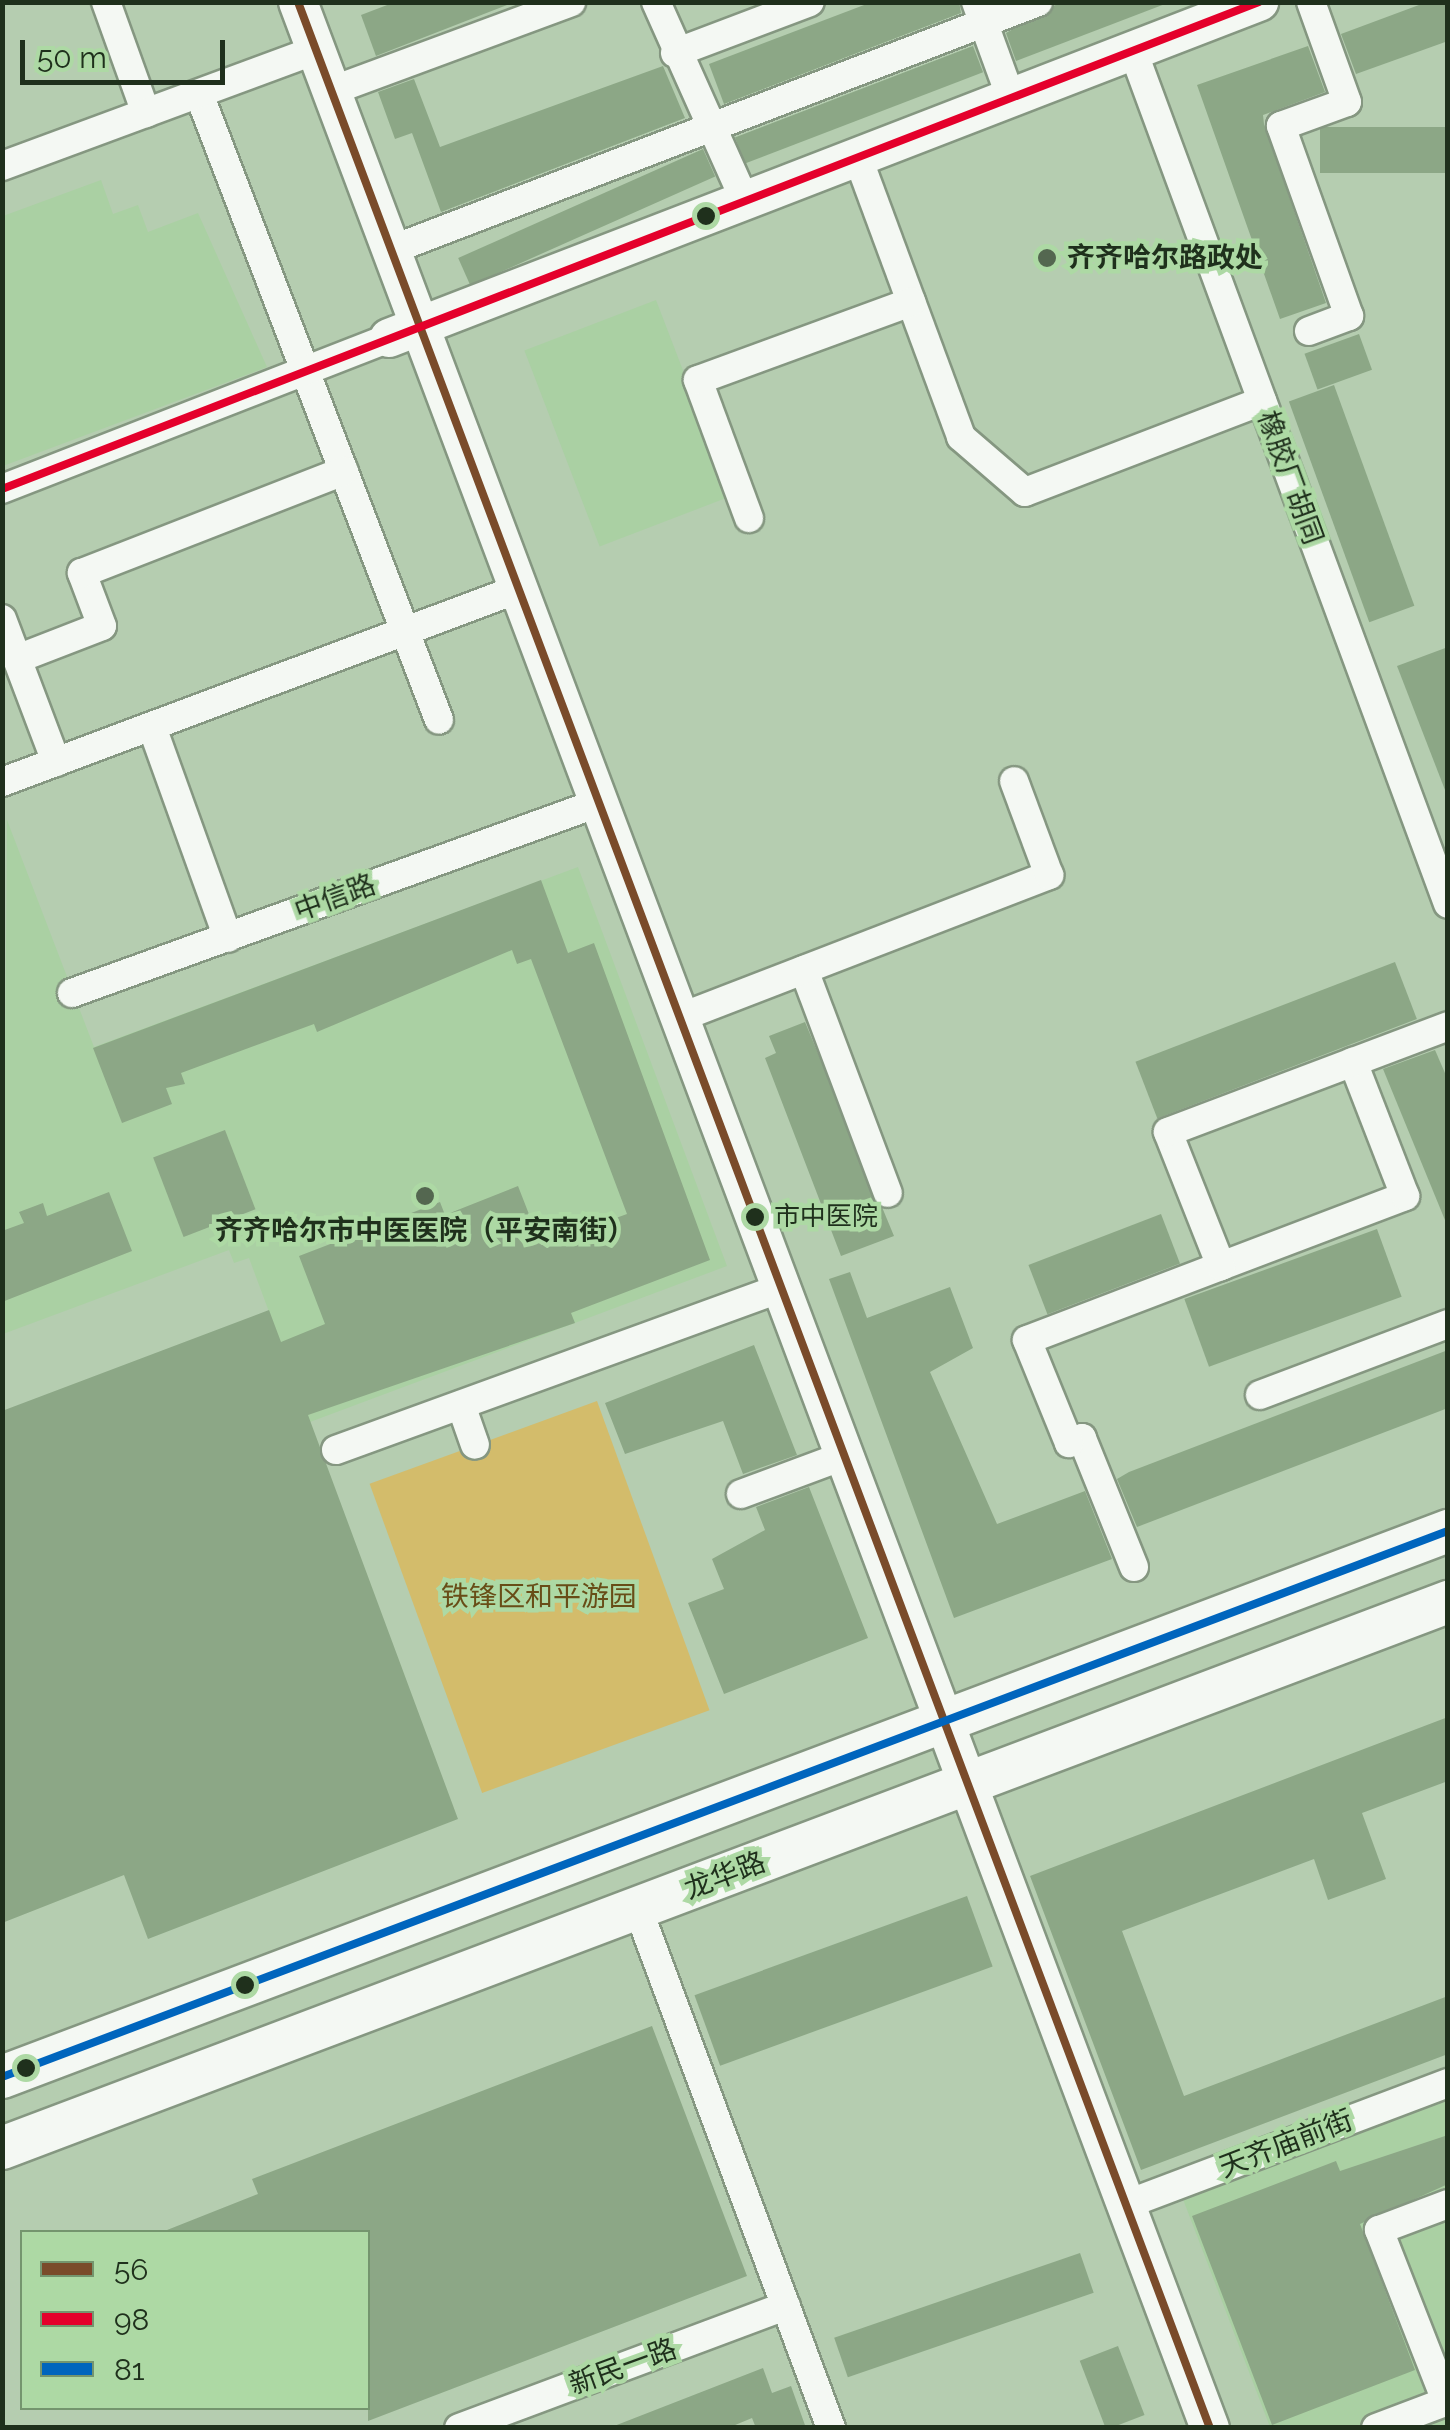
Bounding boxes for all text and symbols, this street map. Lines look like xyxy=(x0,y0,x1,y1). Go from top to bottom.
scale bar xyxy=(25,20,230,82)
text: 50 m xyxy=(37,40,107,75)
unlabelled marker xyxy=(696,206,716,226)
place label: 齐齐哈尔路政处 xyxy=(1067,241,1263,275)
marker: 齐齐哈尔路政处 xyxy=(1036,247,1058,269)
street label: 橡胶厂胡同 xyxy=(1250,406,1330,550)
street label: 中信路 xyxy=(290,868,380,928)
marker: 齐齐哈尔市中医医院（平安南街） xyxy=(412,1183,438,1209)
place label: 市中医院 xyxy=(774,1201,878,1233)
marker: 市中医院 xyxy=(745,1207,765,1227)
place label: 齐齐哈尔市中医医院（平安南街） xyxy=(215,1214,635,1248)
park label: 铁锋区和平游园 xyxy=(441,1580,637,1614)
street label: 龙华路 xyxy=(680,1845,770,1907)
unlabelled marker xyxy=(235,1975,255,1995)
unlabelled marker xyxy=(16,2058,36,2078)
street label: 天齐庙前街 xyxy=(1215,2103,1357,2185)
legend xyxy=(20,2230,370,2410)
text: 56 xyxy=(114,2252,148,2287)
text: 98 xyxy=(114,2302,149,2337)
street label: 新民一路 xyxy=(565,2332,681,2402)
text: 81 xyxy=(114,2352,145,2387)

